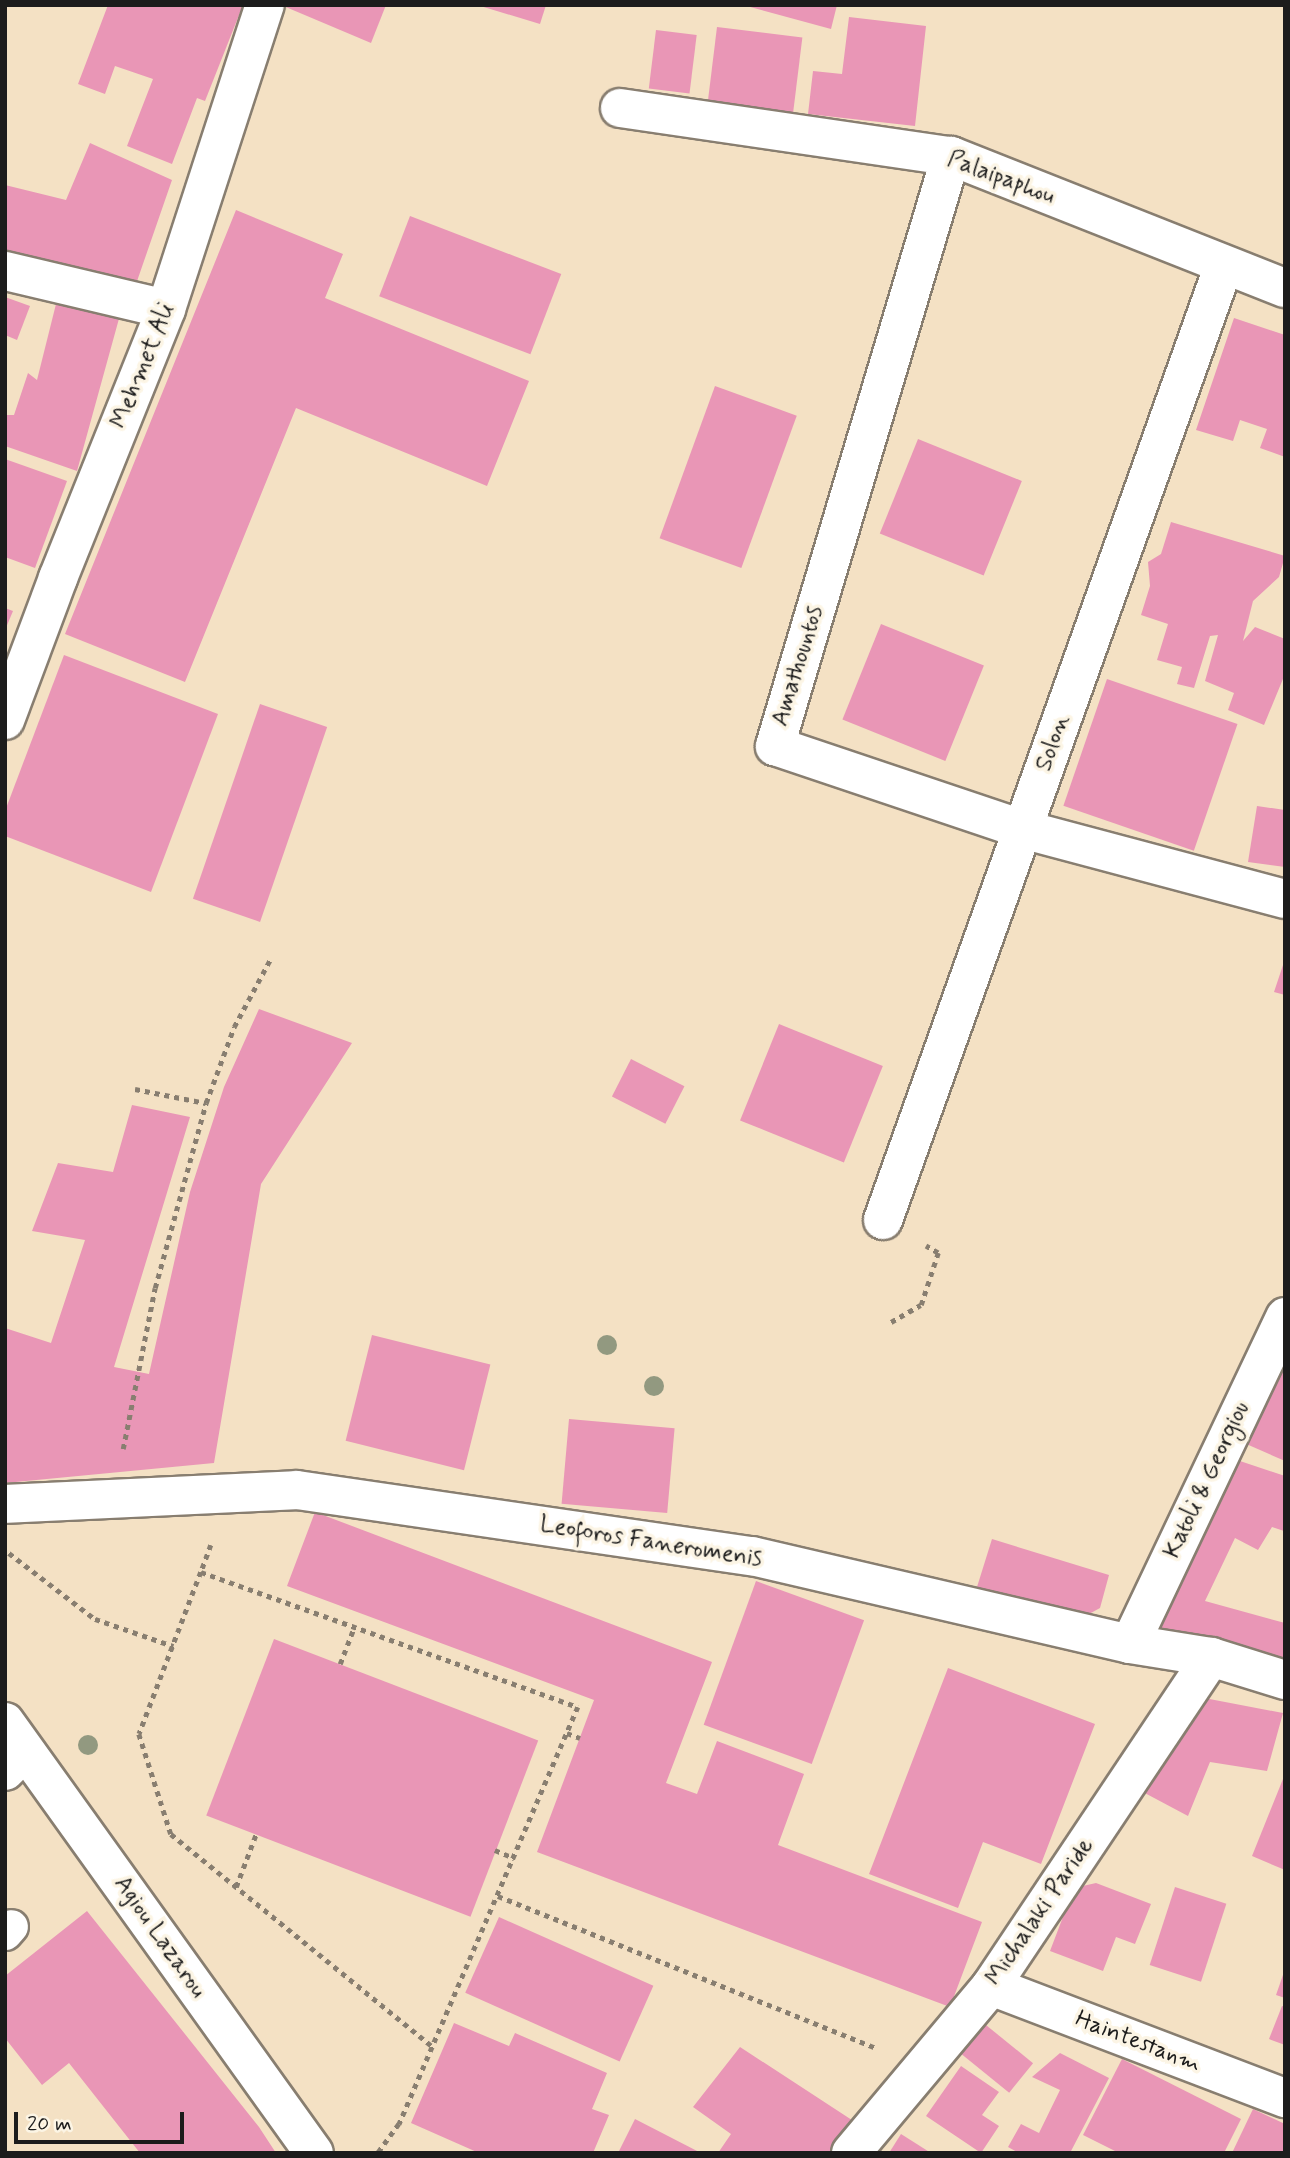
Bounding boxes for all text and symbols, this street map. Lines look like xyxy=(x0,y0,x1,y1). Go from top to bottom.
street label: Palaipaphou xyxy=(943,145,1059,211)
street label: Mehmet Ali xyxy=(105,299,181,433)
street label: Amathountos xyxy=(766,602,830,730)
street label: Solon xyxy=(1030,711,1076,775)
street label: Katoli & Georgiou xyxy=(1158,1397,1256,1563)
street label: Leoforos Faneromenis xyxy=(541,1511,761,1573)
street label: Michalaki Paride xyxy=(980,1833,1100,1991)
street label: Agiou Lazarou xyxy=(108,1871,212,2003)
street label: Haintestanm xyxy=(1071,2005,1205,2079)
scale bar xyxy=(18,2098,187,2142)
text: 20 m xyxy=(27,2110,72,2138)

